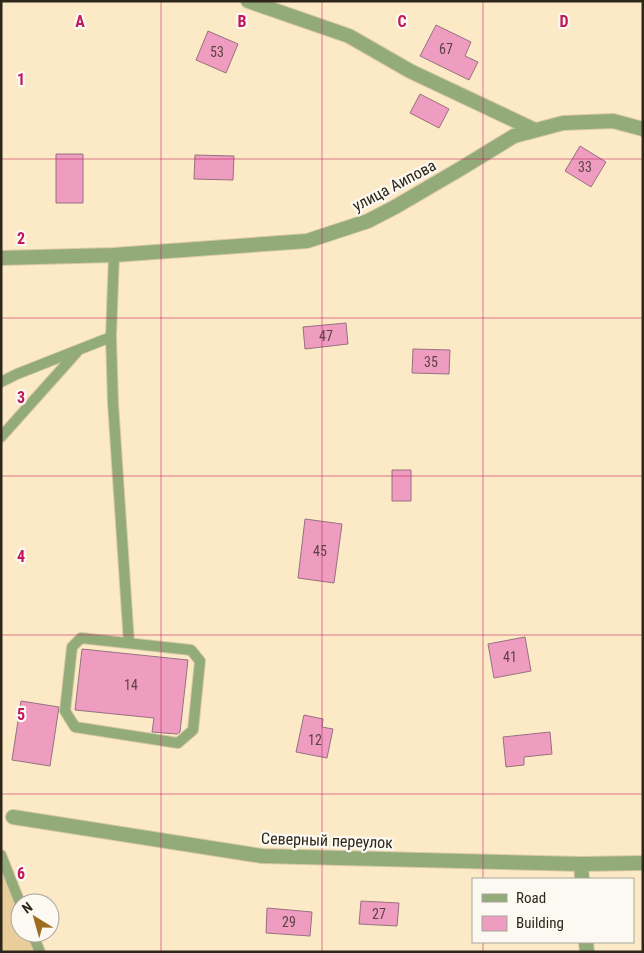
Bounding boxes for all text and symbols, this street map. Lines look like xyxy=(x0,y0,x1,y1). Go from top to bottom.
text: A xyxy=(75,12,85,31)
text: B xyxy=(238,12,247,31)
text: C xyxy=(397,12,407,31)
text: D xyxy=(559,12,569,31)
house number: 67 xyxy=(439,41,453,57)
house number: 53 xyxy=(210,44,224,60)
text: 1 xyxy=(17,70,25,89)
street label: улица Аипова xyxy=(349,156,439,215)
house number: 33 xyxy=(578,159,592,175)
text: 2 xyxy=(17,229,25,248)
house number: 47 xyxy=(319,328,333,344)
house number: 35 xyxy=(424,354,438,370)
text: 3 xyxy=(17,388,25,407)
house number: 45 xyxy=(313,543,327,559)
text: 4 xyxy=(17,547,25,566)
house number: 41 xyxy=(503,649,517,665)
house number: 14 xyxy=(124,677,138,693)
text: 5 xyxy=(17,705,25,724)
house number: 12 xyxy=(308,732,322,748)
street label: Северный переулок xyxy=(261,829,394,852)
text: 6 xyxy=(17,864,25,883)
legend xyxy=(472,878,634,943)
text: Road xyxy=(516,889,546,907)
north arrow xyxy=(10,893,60,943)
text: N xyxy=(19,899,35,917)
house number: 27 xyxy=(372,906,386,922)
house number: 29 xyxy=(282,914,296,930)
text: Building xyxy=(516,914,564,932)

